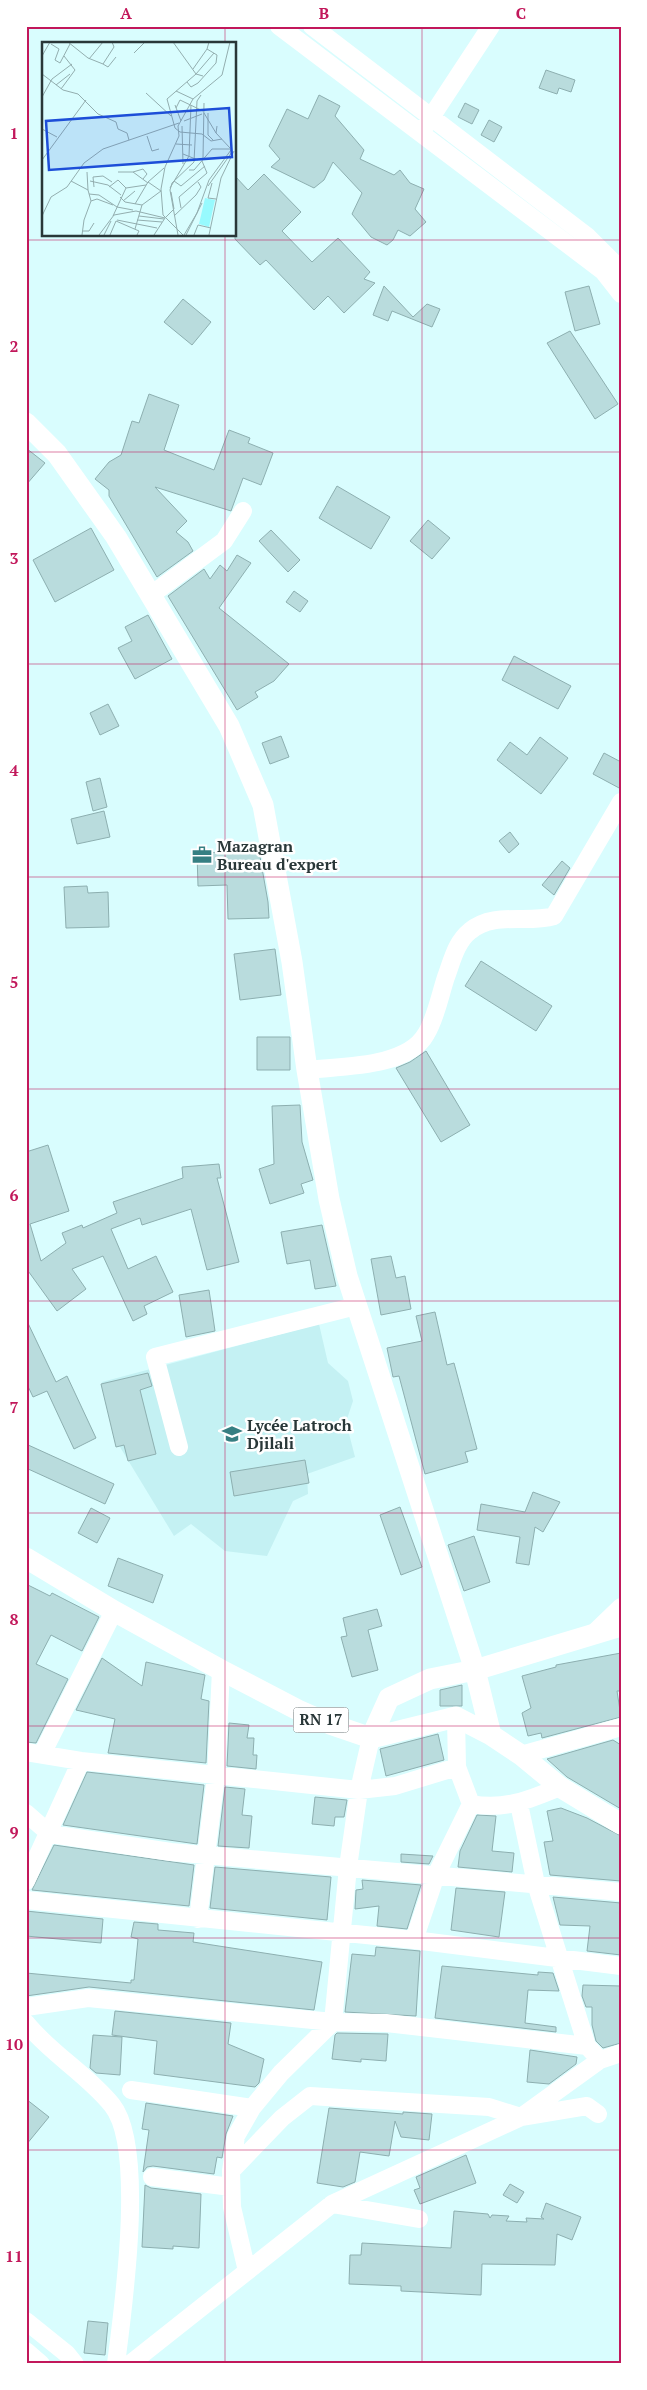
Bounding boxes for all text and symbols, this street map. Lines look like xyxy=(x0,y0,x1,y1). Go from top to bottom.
text: A xyxy=(120,2,132,24)
text: B xyxy=(319,2,329,24)
text: C xyxy=(516,2,526,24)
inset map xyxy=(42,42,236,236)
text: 1 xyxy=(9,122,19,144)
text: 2 xyxy=(9,335,19,357)
text: 3 xyxy=(9,547,19,569)
text: 4 xyxy=(9,759,19,781)
place label: Mazagran Bureau d'expert xyxy=(217,835,338,875)
office icon: Mazagran Bureau d'expert xyxy=(191,844,213,866)
text: 5 xyxy=(9,971,19,993)
text: 6 xyxy=(9,1184,19,1206)
text: 7 xyxy=(9,1396,19,1418)
place label: Lycée Latroch Djilali xyxy=(247,1414,353,1454)
school or university icon: Lycée Latroch Djilali xyxy=(221,1423,243,1445)
text: 8 xyxy=(9,1608,19,1630)
road number: RN 17 xyxy=(294,1708,348,1732)
text: 9 xyxy=(9,1821,19,1843)
text: 10 xyxy=(5,2033,23,2055)
text: 11 xyxy=(5,2245,23,2267)

